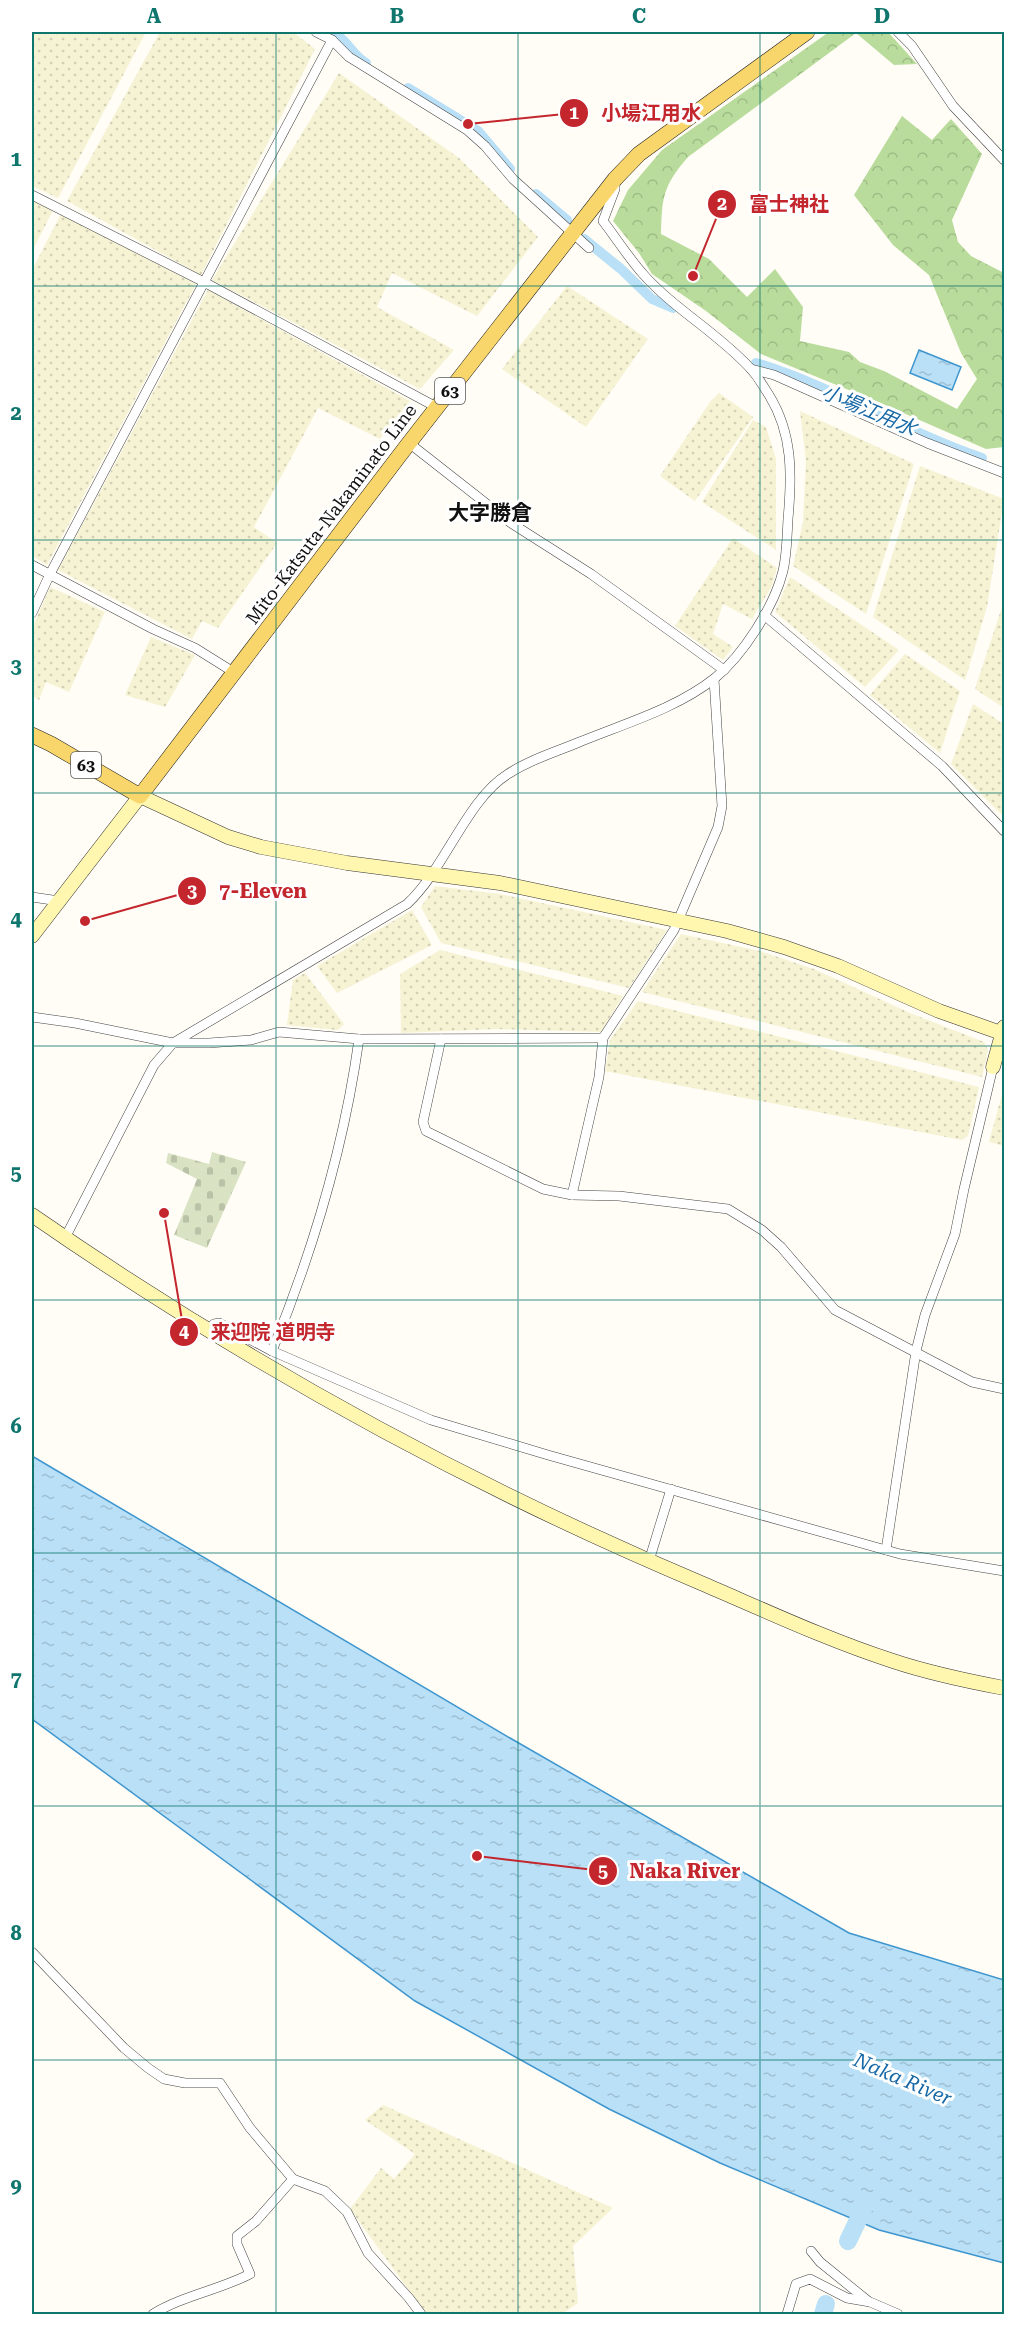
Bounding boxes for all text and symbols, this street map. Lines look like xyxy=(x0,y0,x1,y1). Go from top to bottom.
text: A xyxy=(147,4,162,28)
text: B xyxy=(390,4,404,28)
text: C xyxy=(632,4,646,28)
text: D xyxy=(874,4,890,28)
callout: 小場江用水 xyxy=(559,94,713,132)
text: 小場江用水 xyxy=(601,101,701,125)
text: 1 xyxy=(569,102,579,123)
text: 1 xyxy=(10,147,22,171)
callout: 富士神社 xyxy=(707,185,841,223)
text: 富士神社 xyxy=(749,192,829,216)
text: 2 xyxy=(717,193,727,214)
road number: 63 xyxy=(435,378,465,404)
water label: 小場江用水 xyxy=(818,379,922,441)
street label: Mito-Katsuta-Nakaminato Line xyxy=(241,400,421,628)
text: 2 xyxy=(10,401,22,425)
district label: 大字勝倉 xyxy=(448,501,532,525)
text: 3 xyxy=(10,654,22,678)
road number: 63 xyxy=(71,752,101,778)
callout: 7-Eleven xyxy=(177,872,319,910)
text: 7-Eleven xyxy=(219,879,308,903)
text: 3 xyxy=(187,880,197,901)
text: 4 xyxy=(10,907,22,931)
text: 5 xyxy=(10,1161,22,1185)
callout: 来迎院 道明寺 xyxy=(169,1313,348,1351)
text: 来迎院 道明寺 xyxy=(210,1320,336,1344)
text: 4 xyxy=(179,1321,189,1342)
text: 6 xyxy=(10,1414,22,1438)
text: 7 xyxy=(10,1667,22,1691)
callout: Naka River xyxy=(588,1852,753,1890)
text: Naka River xyxy=(630,1859,740,1883)
text: 5 xyxy=(598,1860,608,1881)
text: 8 xyxy=(10,1921,22,1945)
water label: Naka River xyxy=(849,2047,956,2111)
text: 9 xyxy=(10,2174,22,2198)

